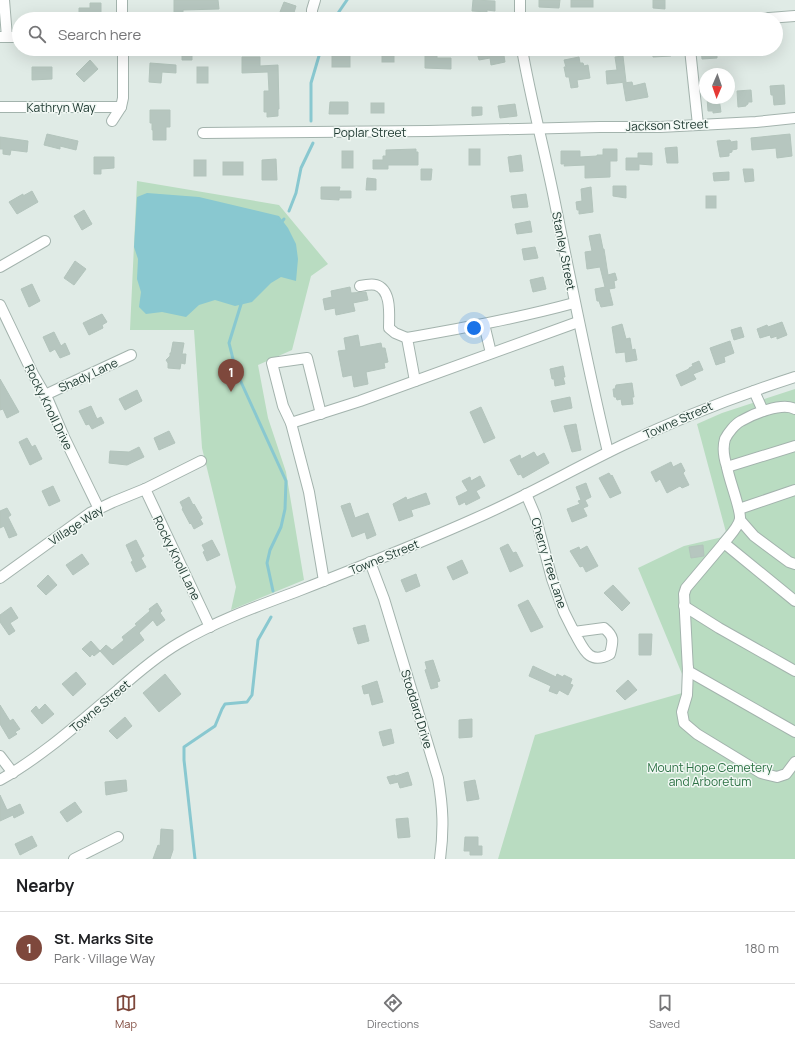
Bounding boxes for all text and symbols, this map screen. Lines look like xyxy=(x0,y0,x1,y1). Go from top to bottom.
search box xyxy=(12,12,783,56)
icon: search xyxy=(26,23,48,45)
text: Search here xyxy=(58,24,141,45)
north arrow xyxy=(699,68,735,104)
street label: Kathryn Way xyxy=(26,99,96,116)
street label: Jackson Street xyxy=(625,115,709,135)
street label: Poplar Street xyxy=(334,124,407,141)
street label: Stanley Street xyxy=(548,210,580,292)
your location xyxy=(464,318,484,338)
street label: Shady Lane xyxy=(55,354,121,396)
pin: 1 xyxy=(218,359,244,392)
street label: Rocky Knoll Drive xyxy=(21,361,77,453)
street label: Towne Street xyxy=(641,397,715,443)
street label: Village Way xyxy=(45,501,107,549)
street label: Rocky Knoll Lane xyxy=(149,513,205,603)
street label: Cherry Tree Lane xyxy=(527,516,571,610)
street label: Towne Street xyxy=(347,535,422,579)
street label: Stoddard Drive xyxy=(397,667,437,751)
street label: Towne Street xyxy=(66,676,134,736)
park label: Mount Hope Cemetery and Arboretum xyxy=(647,759,773,790)
text: Nearby xyxy=(16,874,74,897)
text: St. Marks Site xyxy=(54,928,154,949)
text: 1 xyxy=(26,939,32,957)
text: 180 m xyxy=(745,939,779,957)
text: Park · Village Way xyxy=(54,949,155,967)
tab: Map xyxy=(115,992,137,1031)
tab: Directions xyxy=(367,992,419,1031)
tab: Saved xyxy=(649,992,680,1031)

